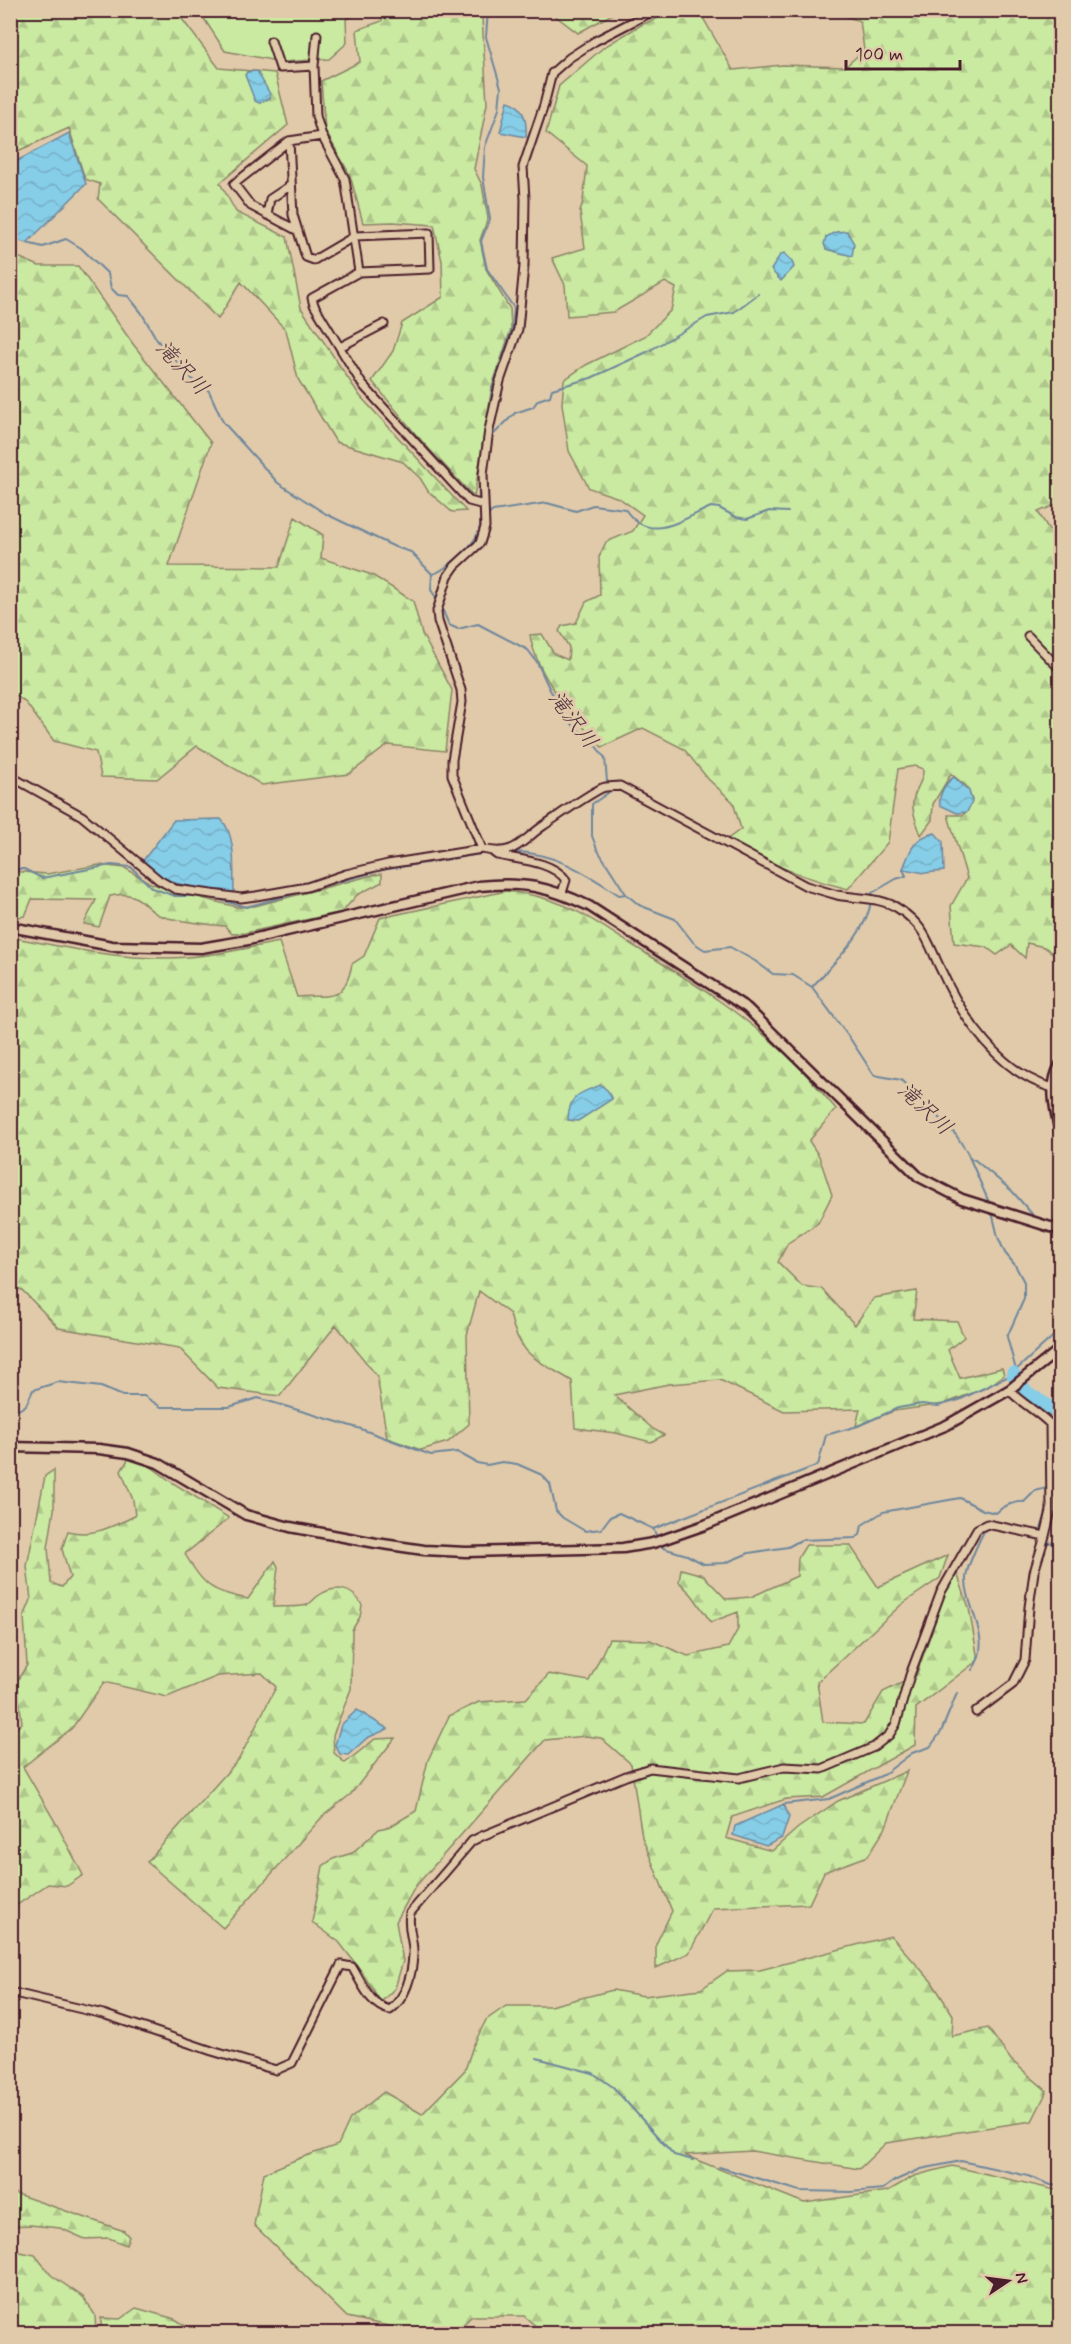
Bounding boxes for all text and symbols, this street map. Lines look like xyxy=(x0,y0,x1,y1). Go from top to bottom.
scale bar xyxy=(846,33,960,71)
text: 100 m xyxy=(855,43,903,67)
water label: 滝沢川 xyxy=(149,335,214,402)
water label: 滝沢川 xyxy=(541,685,603,755)
water label: 滝沢川 xyxy=(891,1077,958,1142)
north arrow xyxy=(978,2251,1038,2311)
text: N xyxy=(1010,2270,1033,2286)

